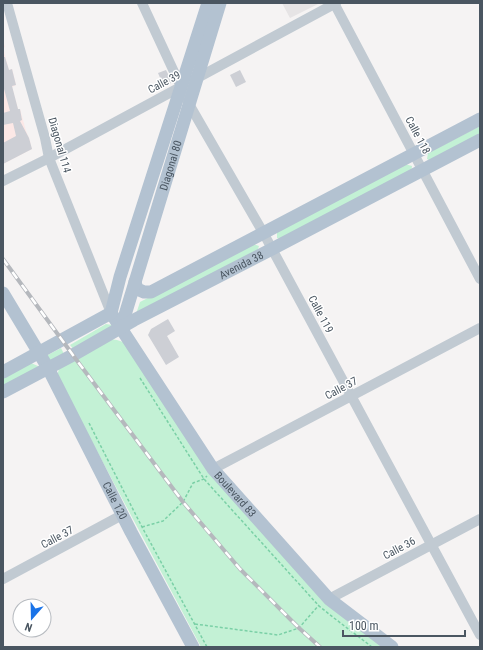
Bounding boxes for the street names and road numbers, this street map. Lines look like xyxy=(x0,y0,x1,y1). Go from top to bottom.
street label: Calle 39 xyxy=(146,68,183,96)
street label: Calle 118 xyxy=(402,114,433,156)
street label: Diagonal 114 xyxy=(45,116,74,175)
street label: Diagonal 80 xyxy=(157,139,185,192)
street label: Avenida 38 xyxy=(217,249,266,282)
street label: Calle 119 xyxy=(305,293,336,335)
street label: Calle 37 xyxy=(323,374,360,402)
street label: Boulevard 83 xyxy=(211,469,259,520)
street label: Calle 120 xyxy=(100,480,130,522)
street label: Calle 37 xyxy=(39,523,76,551)
street label: Calle 36 xyxy=(381,534,418,562)

